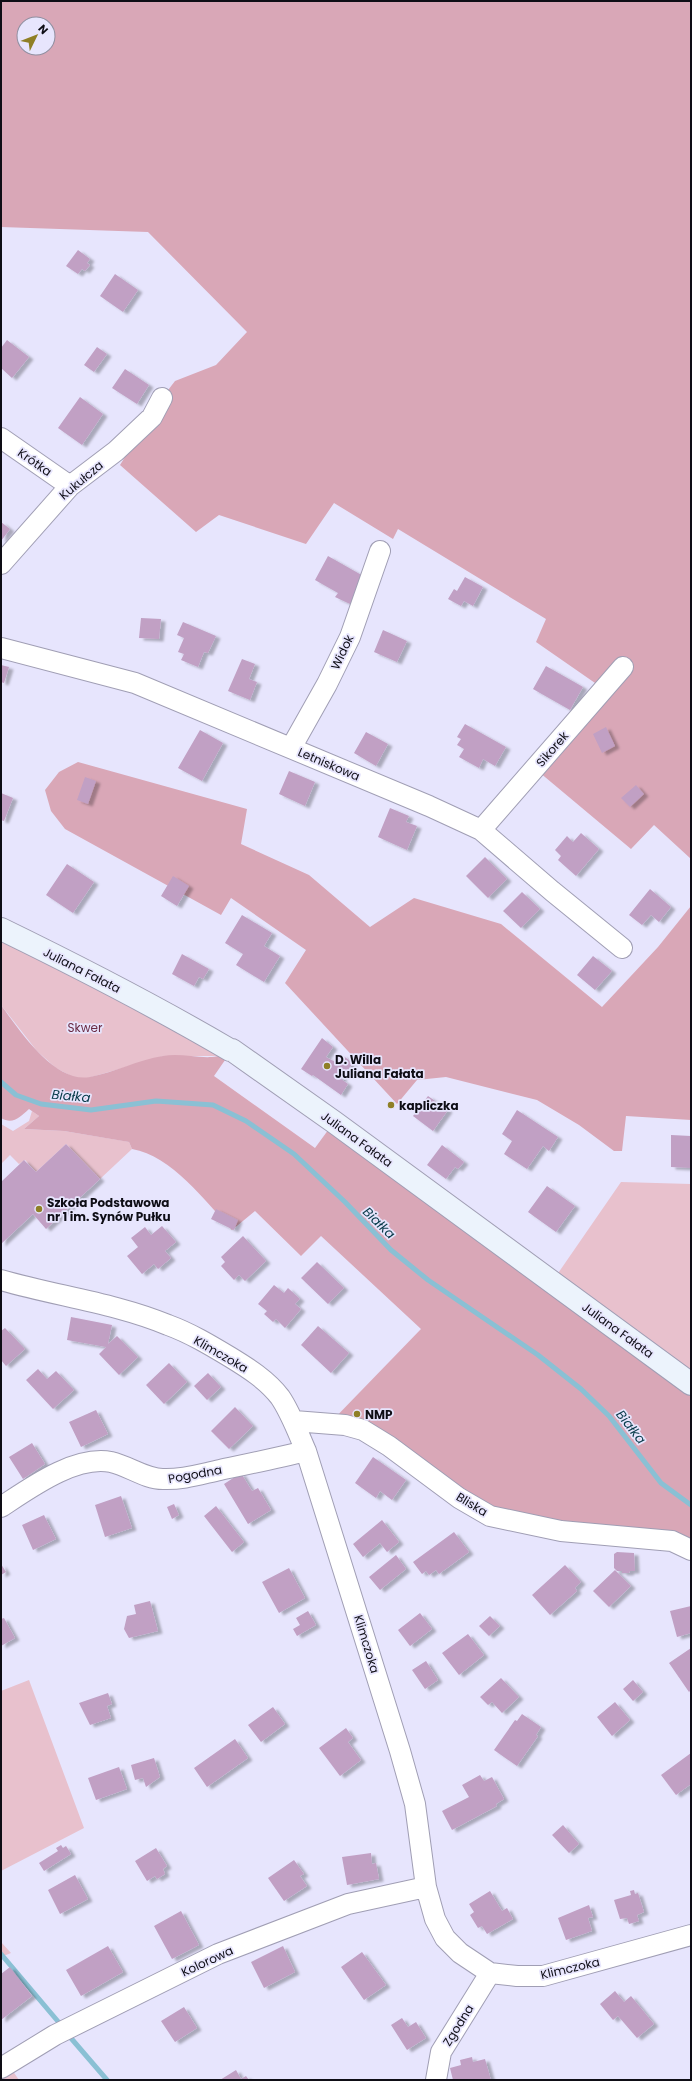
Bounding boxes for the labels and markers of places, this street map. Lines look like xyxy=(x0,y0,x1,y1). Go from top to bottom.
place label: D. Willa Juliana Fałata xyxy=(335,1051,424,1082)
marker: D. Willa Juliana Fałata xyxy=(322,1061,332,1071)
place label: kapliczka xyxy=(399,1097,459,1114)
marker: kapliczka xyxy=(386,1100,396,1110)
place label: Szkoła Podstawowa nr 1 im. Synów Pułku xyxy=(47,1194,171,1225)
marker: Szkoła Podstawowa nr 1 im. Synów Pułku xyxy=(34,1204,44,1214)
place label: NMP xyxy=(365,1406,393,1423)
marker: NMP xyxy=(352,1409,362,1419)

